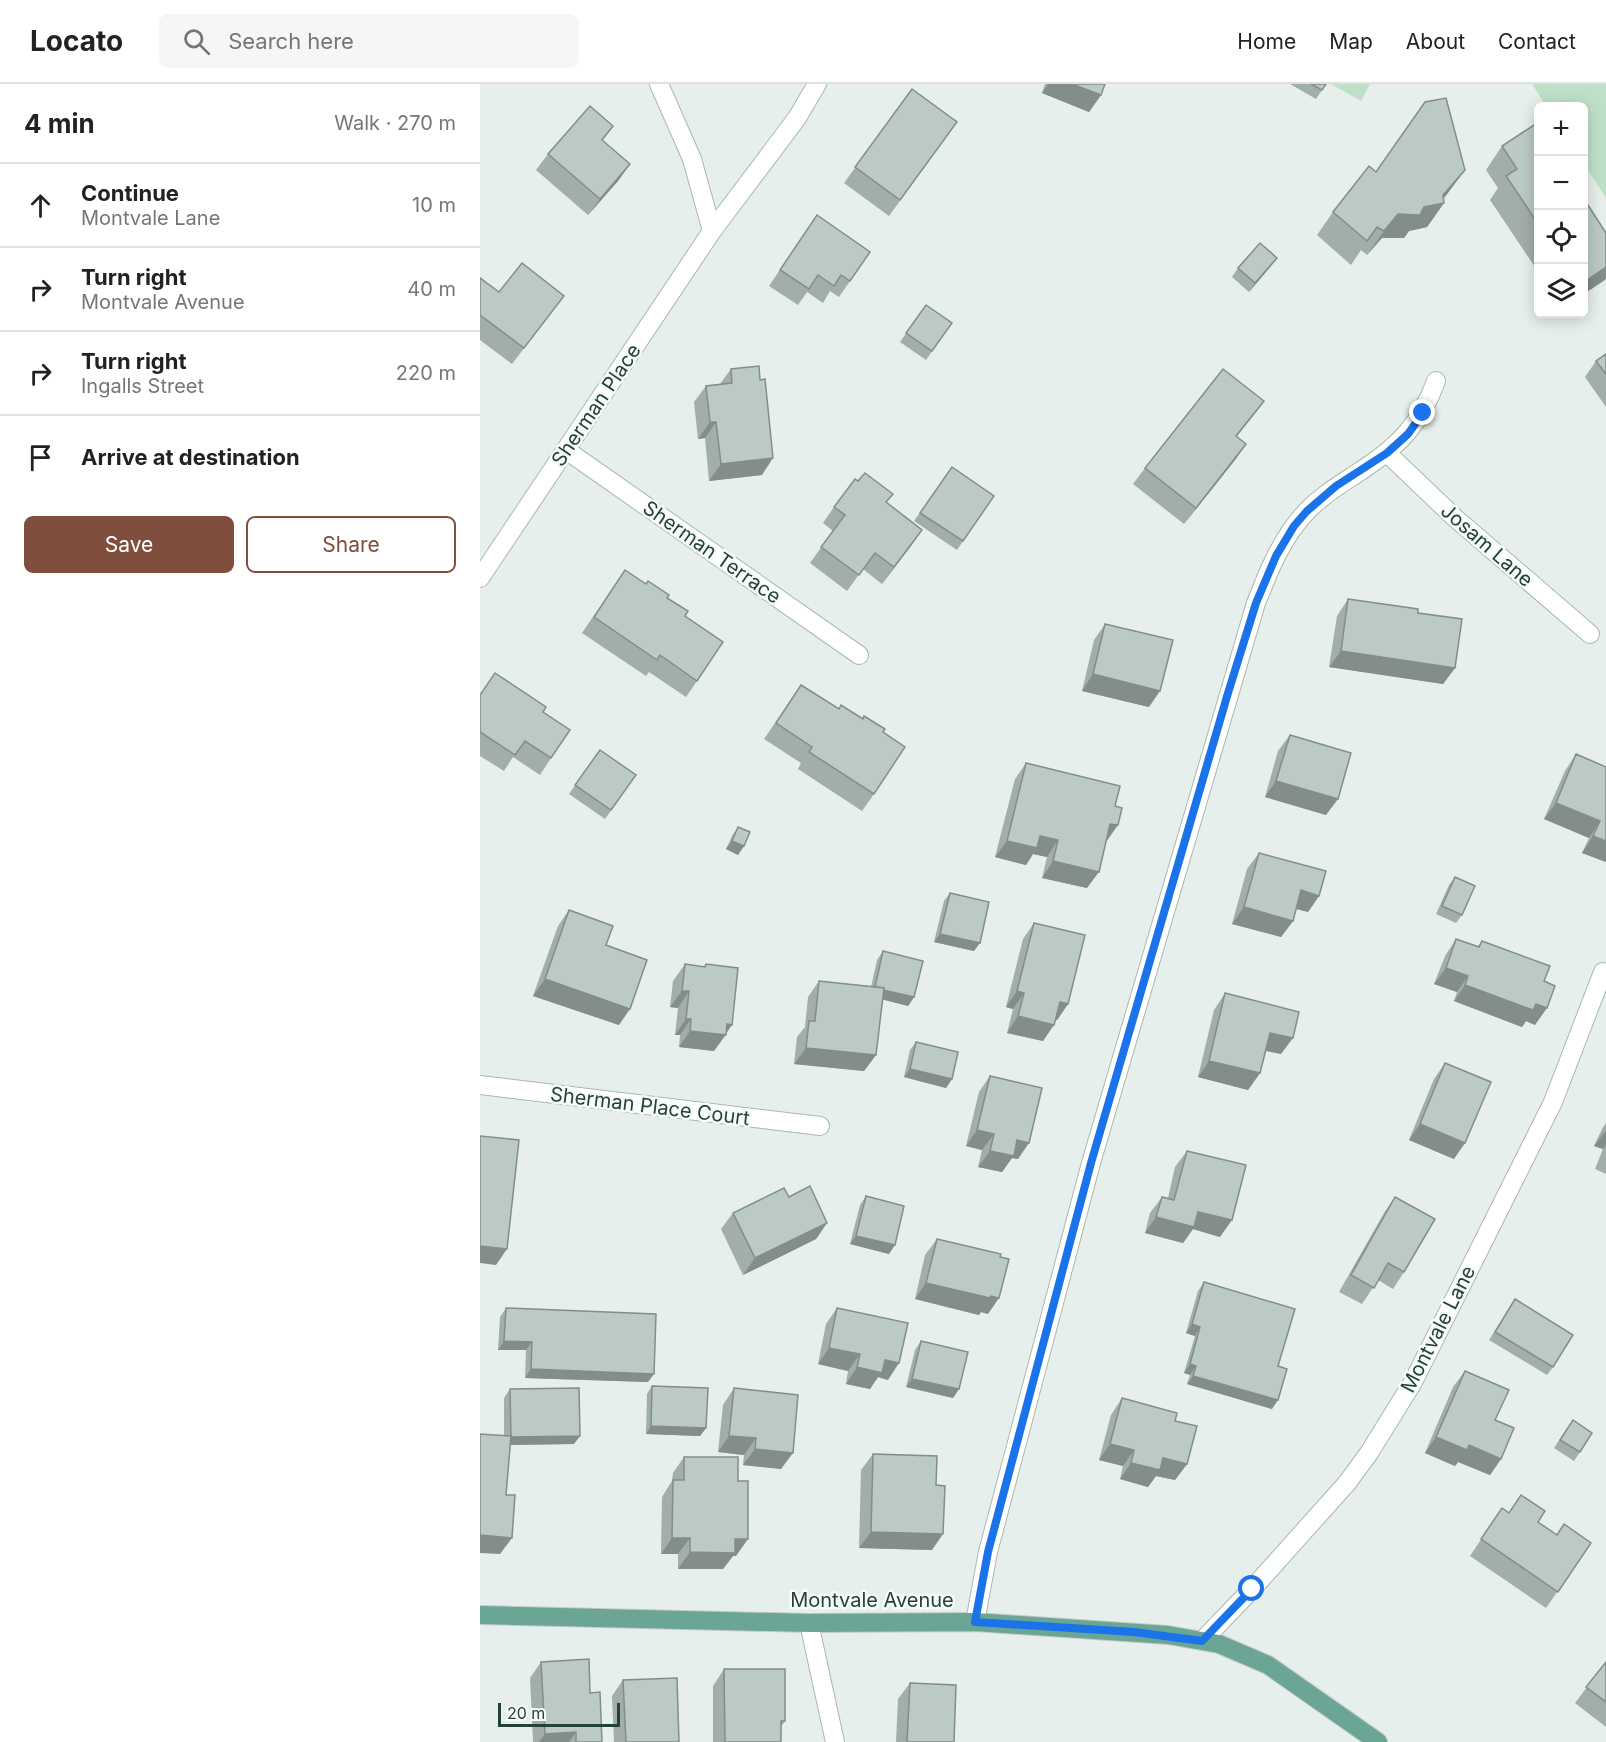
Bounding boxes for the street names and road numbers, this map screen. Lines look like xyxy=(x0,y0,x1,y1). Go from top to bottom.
street label: Sherman Place xyxy=(546,339,646,471)
street label: Sherman Terrace xyxy=(638,495,786,609)
street label: Josam Lane xyxy=(1436,498,1538,592)
street label: Sherman Place Court xyxy=(549,1082,752,1130)
street label: Montvale Lane xyxy=(1396,1261,1480,1397)
street label: Montvale Avenue xyxy=(790,1588,954,1612)

